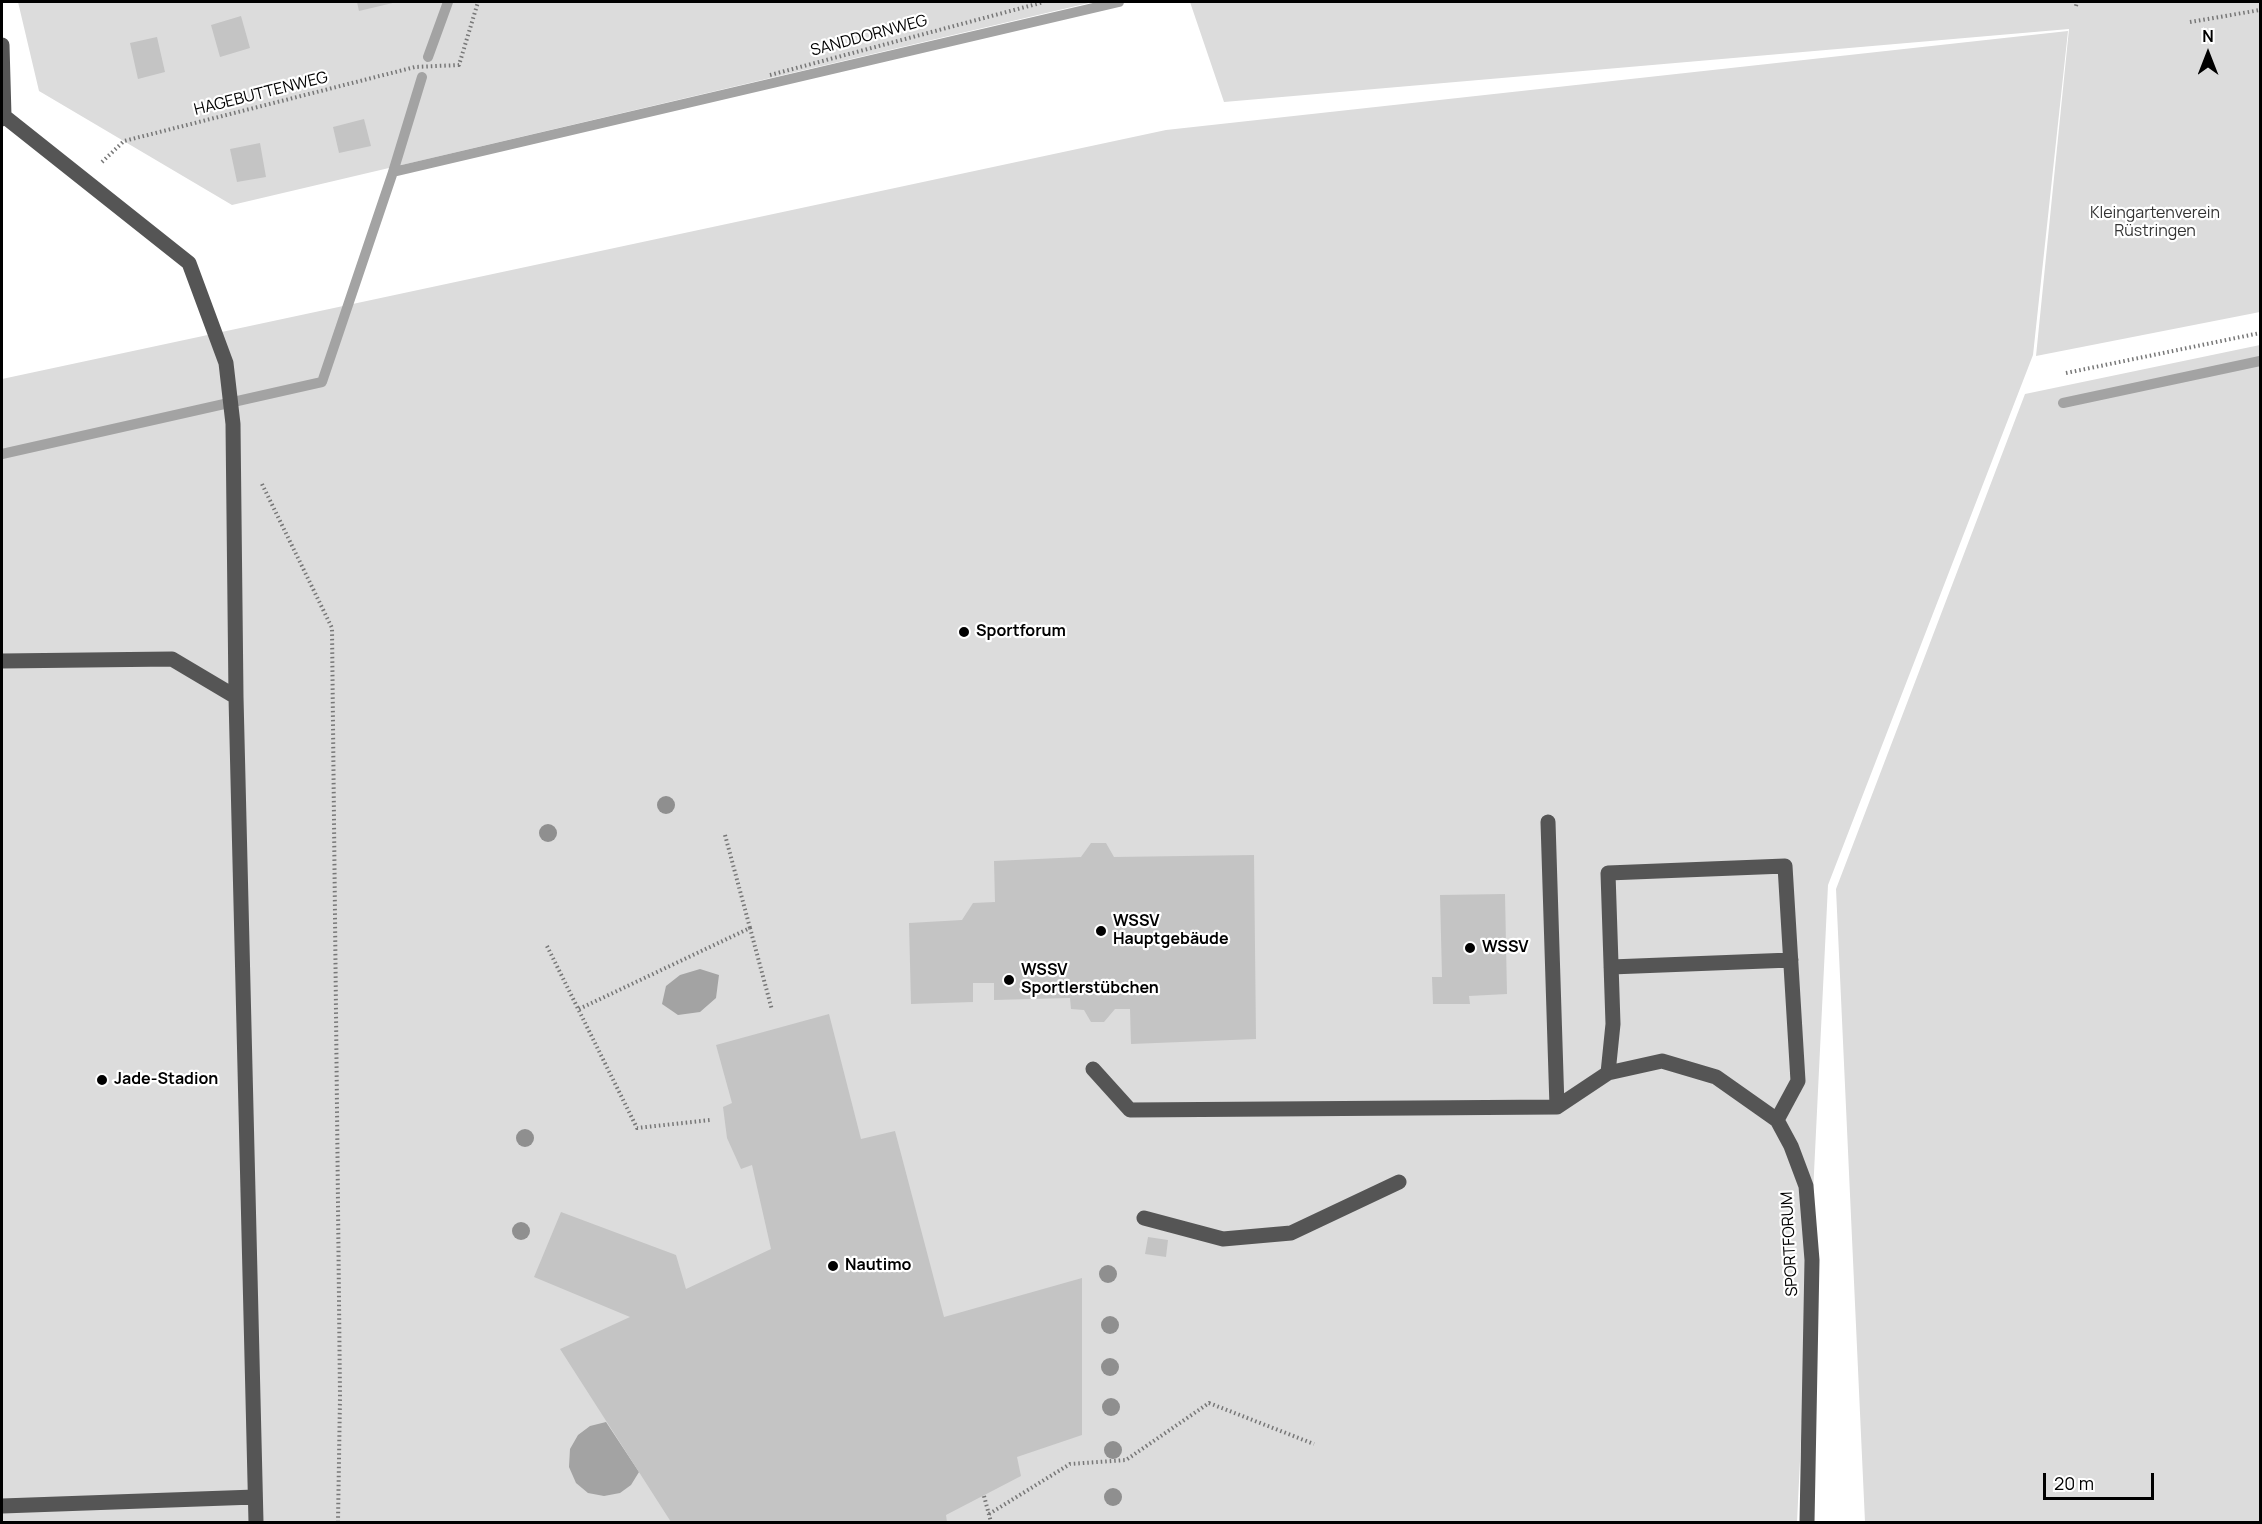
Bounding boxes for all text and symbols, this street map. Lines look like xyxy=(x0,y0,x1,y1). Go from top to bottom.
street label: SANDDORNWEG xyxy=(809,11,929,61)
north arrow xyxy=(2178,24,2238,84)
text: N xyxy=(2202,25,2214,47)
street label: HAGEBUTTENWEG xyxy=(192,68,330,120)
park label: Kleingartenverein Rüstringen xyxy=(2090,204,2220,242)
place label: Sportforum xyxy=(976,622,1066,642)
marker: Sportforum xyxy=(957,625,971,639)
place label: WSSV Hauptgebäude xyxy=(1113,912,1229,950)
marker: WSSV Hauptgebäude xyxy=(1094,924,1108,938)
place label: WSSV xyxy=(1482,938,1528,958)
marker: WSSV xyxy=(1463,941,1477,955)
place label: WSSV Sportlerstübchen xyxy=(1021,961,1159,999)
marker: WSSV Sportlerstübchen xyxy=(1002,973,1016,987)
place label: Jade-Stadion xyxy=(114,1070,218,1090)
marker: Jade-Stadion xyxy=(95,1073,109,1087)
street label: SPORTFORUM xyxy=(1778,1191,1802,1297)
place label: Nautimo xyxy=(845,1256,911,1276)
marker: Nautimo xyxy=(826,1259,840,1273)
scale bar xyxy=(2046,1461,2157,1499)
text: 20 m xyxy=(2054,1471,2094,1495)

